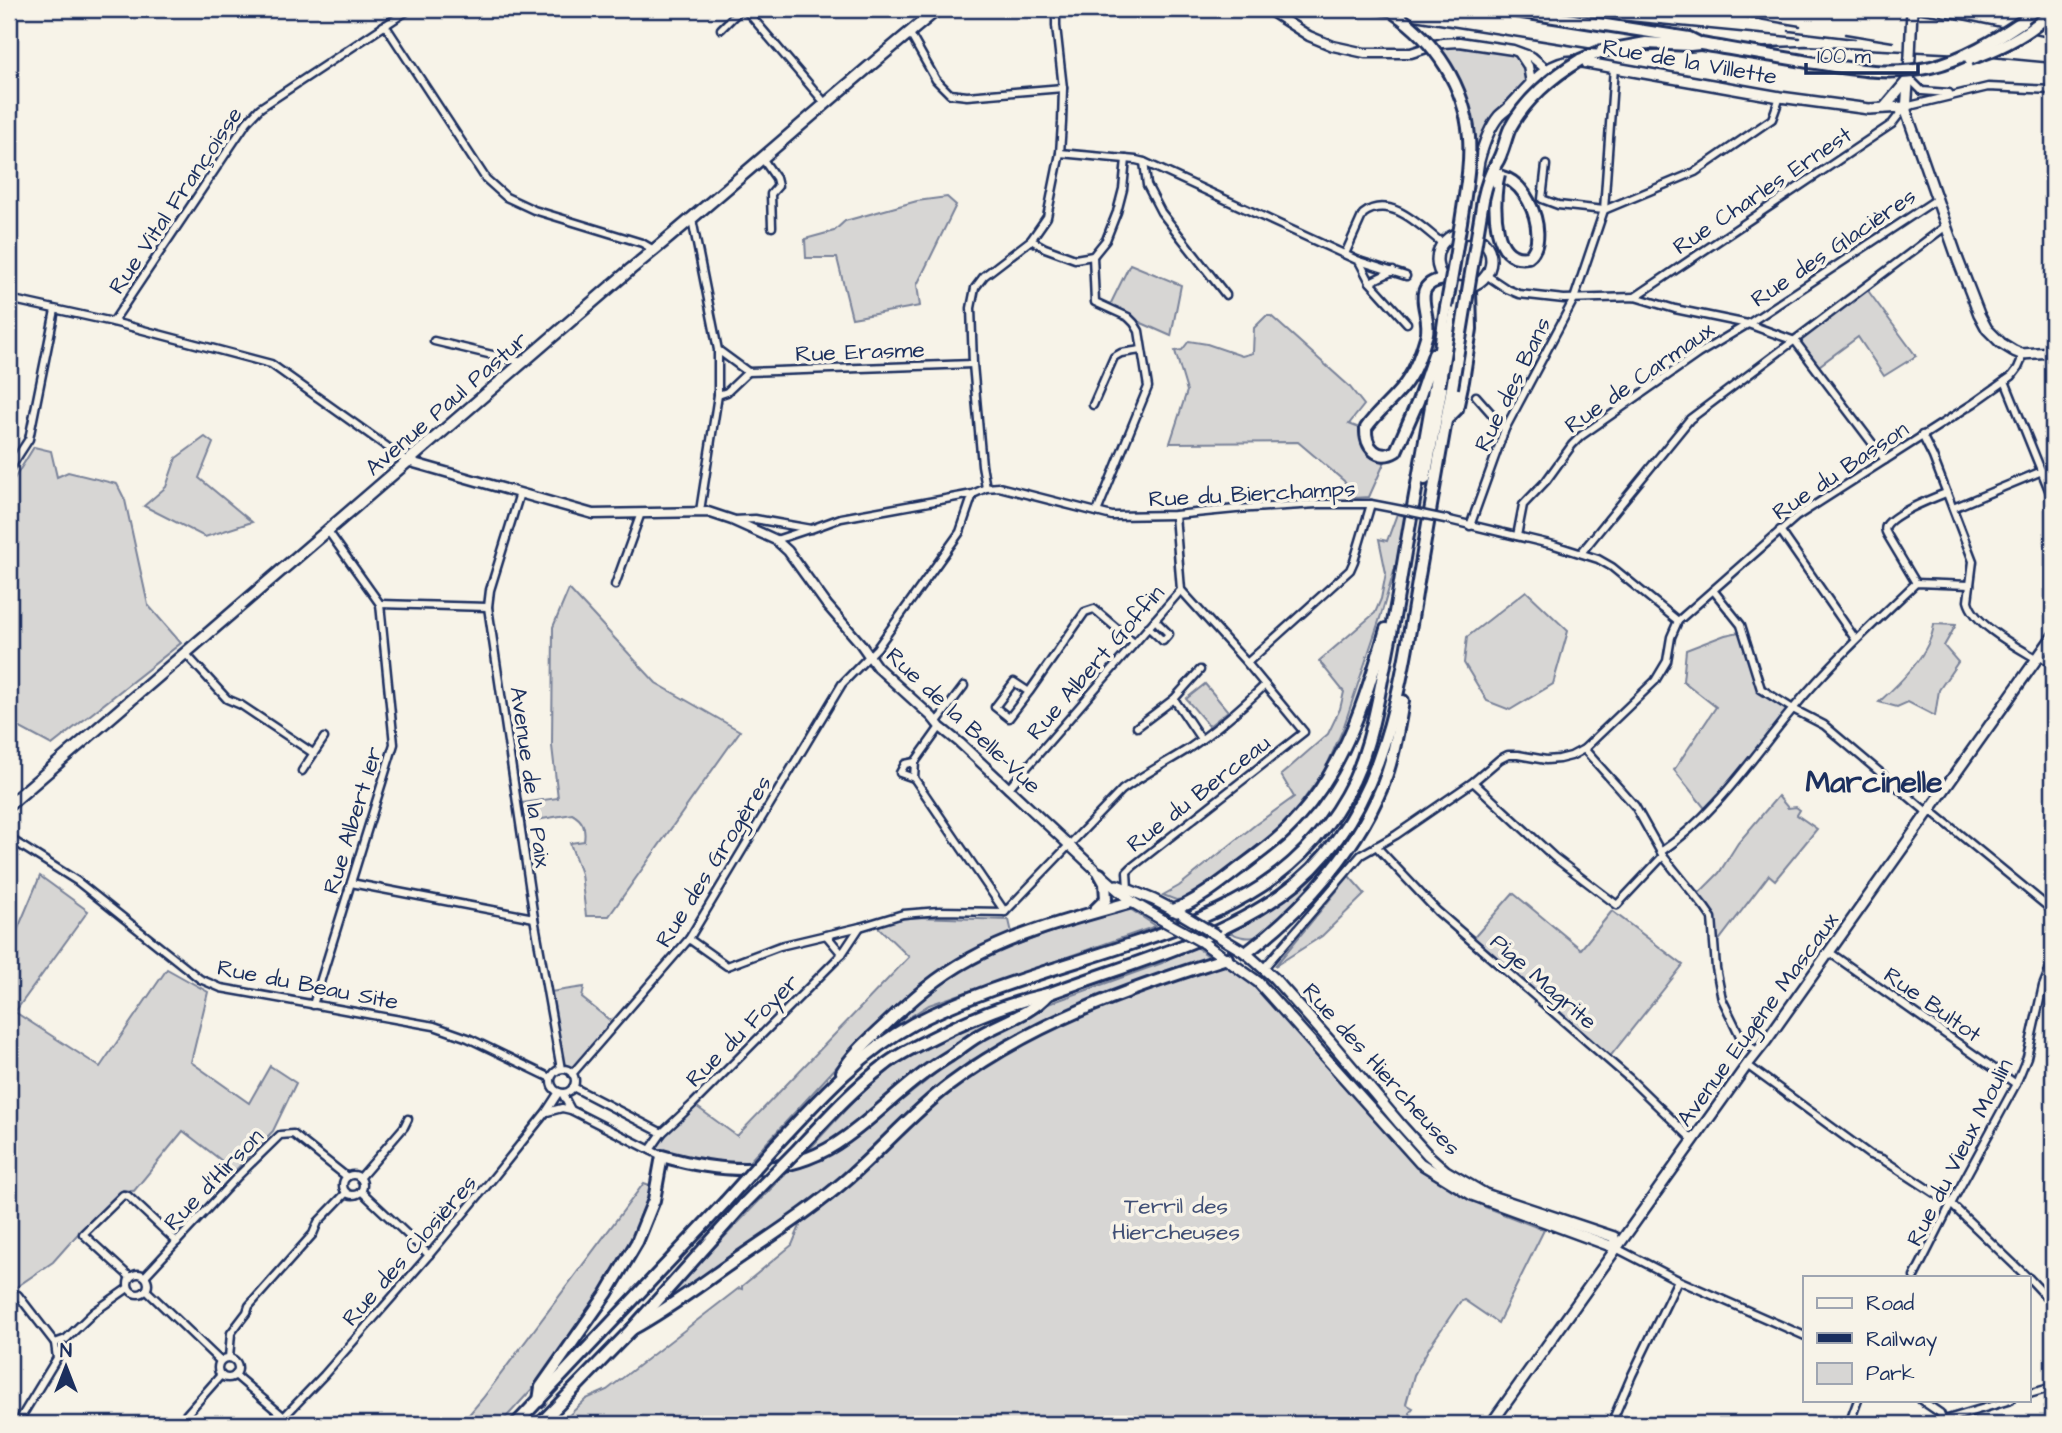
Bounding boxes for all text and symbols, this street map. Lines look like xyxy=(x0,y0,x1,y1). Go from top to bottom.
street label: Rue de la Villette xyxy=(1600,31,1779,93)
scale bar xyxy=(1806,32,1918,76)
text: 100 m xyxy=(1817,42,1872,71)
street label: Rue Vital Françoisse xyxy=(101,101,251,301)
street label: Rue Charles Ernest xyxy=(1667,119,1859,263)
street label: Rue des Glacières xyxy=(1745,181,1923,315)
street label: Rue des Bans xyxy=(1467,312,1559,457)
street label: Rue de Carmaux xyxy=(1558,314,1721,441)
street label: Avenue Paul Pastur xyxy=(358,324,535,484)
street label: Rue Erasme xyxy=(795,334,925,370)
street label: Rue du Basson xyxy=(1766,413,1915,528)
street label: Rue du Bierchamps xyxy=(1148,473,1356,515)
street label: Rue Albert Goffin xyxy=(1019,578,1172,747)
street label: Rue de la Belle-Vue xyxy=(879,640,1048,801)
street label: Avenue de la Paix xyxy=(501,685,559,870)
street label: Rue du Berceau xyxy=(1120,728,1277,860)
street label: Rue Albert 1er xyxy=(315,742,391,898)
district label: Marcinelle xyxy=(1805,762,1943,804)
street label: Rue des Grogères xyxy=(648,769,781,954)
street label: Avenue Eugène Mascaux xyxy=(1669,906,1847,1134)
street label: Pige Magrite xyxy=(1482,926,1604,1038)
street label: Rue du Beau Site xyxy=(215,952,401,1018)
street label: Rue Bultot xyxy=(1877,959,1988,1051)
street label: Rue du Foyer xyxy=(679,966,808,1095)
street label: Rue des Hiercheuses xyxy=(1295,976,1468,1163)
street label: Rue du Vieux Moulin xyxy=(1899,1053,2021,1252)
street label: Rue d'Hirson xyxy=(157,1121,271,1238)
street label: Rue des Closières xyxy=(335,1168,485,1333)
park label: Terril des Hiercheuses xyxy=(1112,1190,1240,1248)
legend xyxy=(1803,1276,2030,1402)
text: Road xyxy=(1866,1289,1914,1318)
text: Railway xyxy=(1866,1325,1938,1356)
north arrow xyxy=(32,1332,102,1402)
text: N xyxy=(60,1338,72,1365)
text: Park xyxy=(1866,1359,1915,1388)

